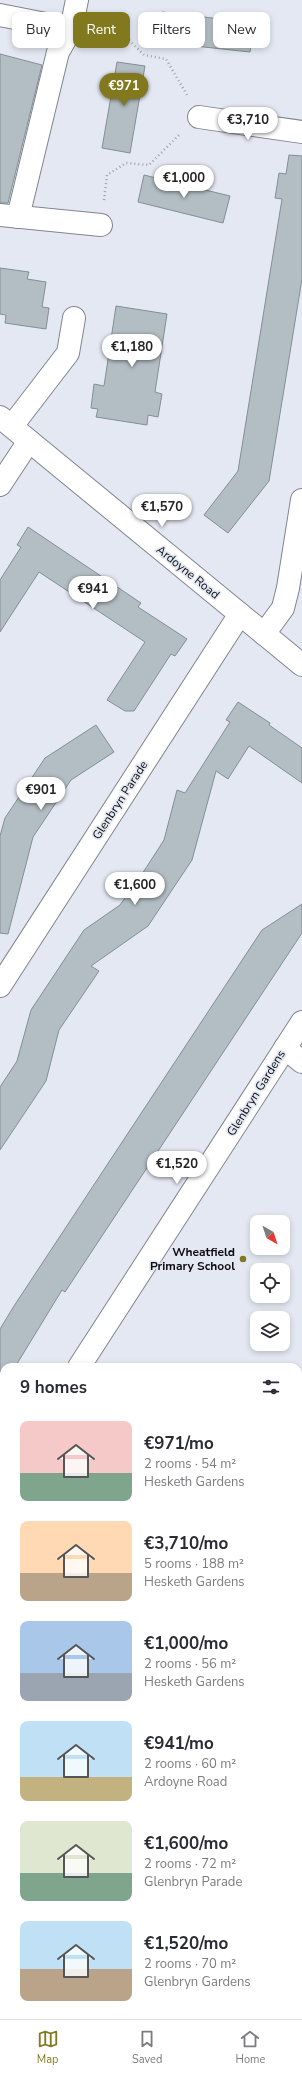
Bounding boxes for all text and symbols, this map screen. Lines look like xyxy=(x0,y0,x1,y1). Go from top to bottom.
chip: Buy xyxy=(12,12,65,48)
chip: Rent xyxy=(73,12,130,48)
chip: Filters xyxy=(138,12,205,48)
chip: New xyxy=(213,12,270,48)
pin: €971 xyxy=(100,73,148,107)
text: €971 xyxy=(108,77,140,95)
pin: €3,710 xyxy=(215,107,281,141)
text: €3,710 xyxy=(227,111,269,129)
pin: €1,000 xyxy=(151,165,217,199)
text: €1,000 xyxy=(163,169,205,187)
pin: €1,180 xyxy=(99,334,165,368)
text: €1,180 xyxy=(111,338,153,356)
pin: €1,570 xyxy=(129,494,195,528)
text: €1,570 xyxy=(141,498,183,516)
street label: Ardoyne Road xyxy=(153,542,223,602)
pin: €941 xyxy=(69,576,117,610)
text: €941 xyxy=(77,580,109,598)
street label: Glenbryn Parade xyxy=(89,758,151,842)
pin: €901 xyxy=(17,777,65,811)
text: €901 xyxy=(25,781,57,799)
pin: €1,600 xyxy=(102,872,168,906)
text: €1,600 xyxy=(114,876,156,894)
street label: Glenbryn Gardens xyxy=(223,1047,289,1139)
pin: €1,520 xyxy=(144,1151,210,1185)
text: €1,520 xyxy=(156,1155,198,1173)
north arrow xyxy=(250,1215,290,1255)
map controls xyxy=(250,1215,290,1351)
place label: Wheatfield Primary School xyxy=(150,1244,235,1274)
marker: Wheatfield Primary School xyxy=(238,1254,248,1264)
button: locate xyxy=(250,1263,290,1303)
button: layers xyxy=(250,1311,290,1351)
text: 9 homes xyxy=(20,1376,87,1399)
icon: filters xyxy=(260,1376,282,1398)
text: €971/mo xyxy=(144,1432,214,1455)
icon: home xyxy=(52,1437,100,1485)
text: 2 rooms · 54 m² xyxy=(144,1455,236,1473)
text: Hesketh Gardens xyxy=(144,1473,245,1491)
text: €3,710/mo xyxy=(144,1532,228,1555)
icon: home xyxy=(52,1537,100,1585)
text: 5 rooms · 188 m² xyxy=(144,1555,244,1573)
text: Hesketh Gardens xyxy=(144,1573,245,1591)
text: €1,000/mo xyxy=(144,1632,228,1655)
icon: home xyxy=(52,1637,100,1685)
text: 2 rooms · 56 m² xyxy=(144,1655,236,1673)
text: Hesketh Gardens xyxy=(144,1673,245,1691)
text: €941/mo xyxy=(144,1732,214,1755)
icon: home xyxy=(52,1737,100,1785)
text: 2 rooms · 60 m² xyxy=(144,1755,236,1773)
text: Ardoyne Road xyxy=(144,1773,227,1791)
text: €1,600/mo xyxy=(144,1832,228,1855)
icon: home xyxy=(52,1837,100,1885)
text: 2 rooms · 72 m² xyxy=(144,1855,236,1873)
text: Glenbryn Parade xyxy=(144,1873,242,1891)
text: €1,520/mo xyxy=(144,1932,228,1955)
icon: home xyxy=(52,1937,100,1985)
text: 2 rooms · 70 m² xyxy=(144,1955,236,1973)
text: Glenbryn Gardens xyxy=(144,1973,251,1991)
tab: Map xyxy=(37,2028,59,2067)
tab: Saved xyxy=(132,2028,162,2067)
tab: Home xyxy=(236,2028,265,2067)

